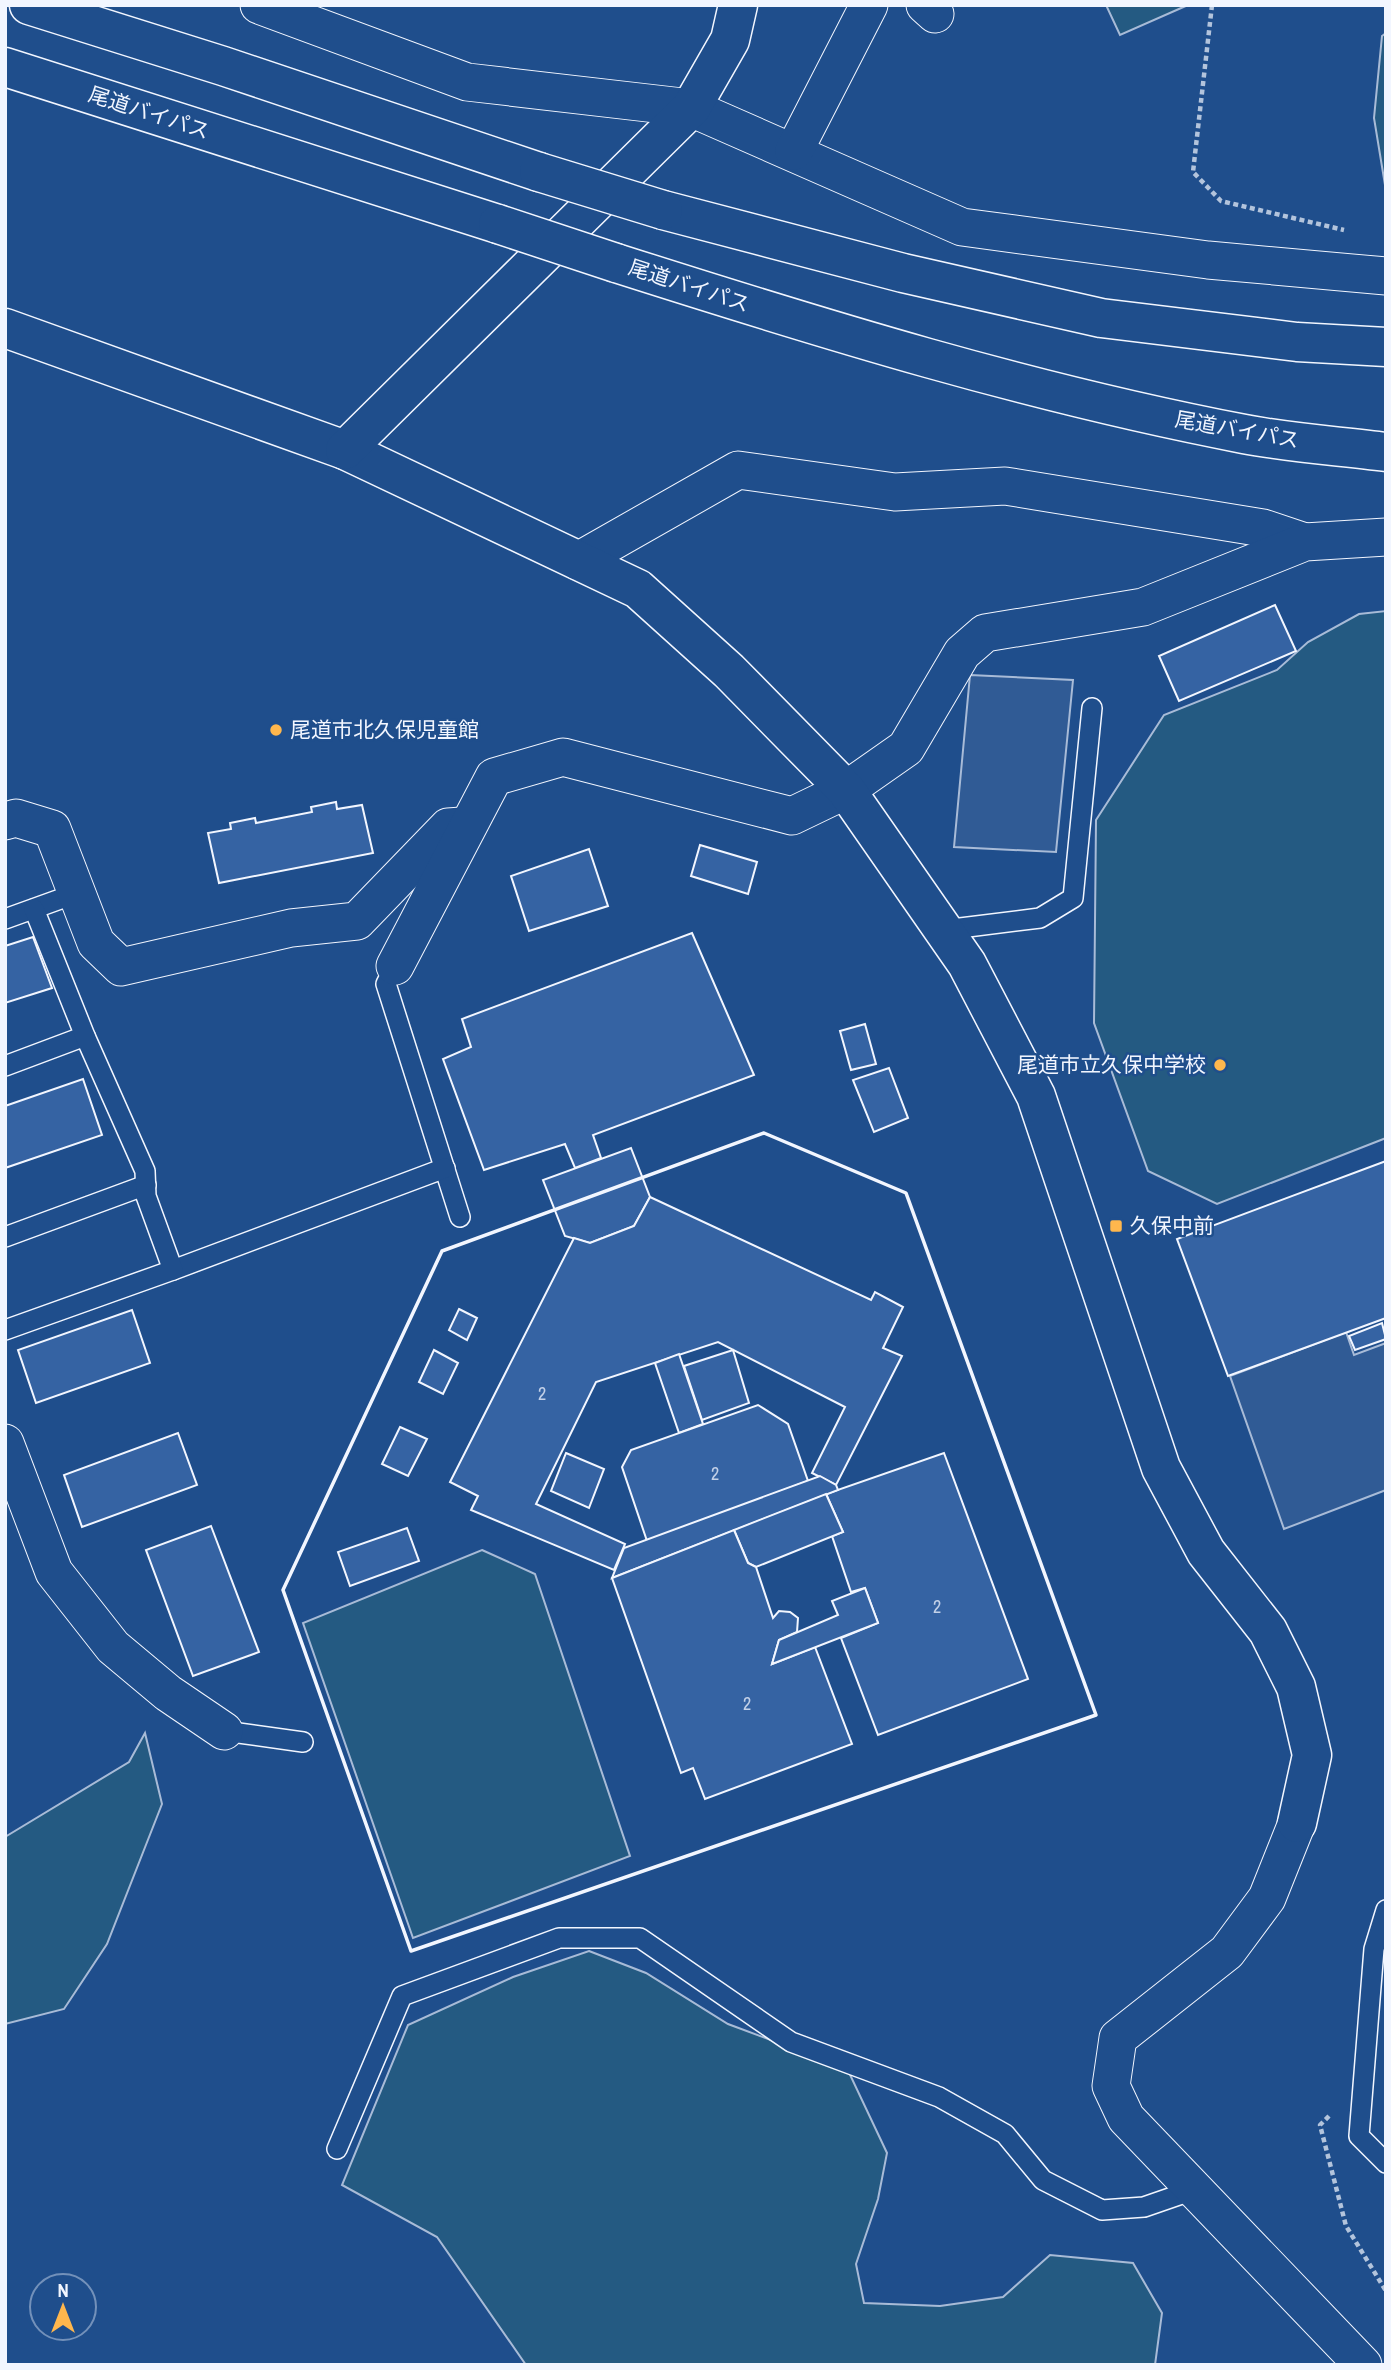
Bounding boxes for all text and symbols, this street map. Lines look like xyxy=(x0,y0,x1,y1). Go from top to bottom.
street label: 尾道バイパス xyxy=(85,79,213,146)
street label: 尾道バイパス xyxy=(625,252,753,319)
street label: 尾道バイパス xyxy=(1173,404,1301,455)
place label: 尾道市北久保児童館 xyxy=(290,715,479,744)
marker: 尾道市北久保児童館 xyxy=(268,722,284,738)
place label: 尾道市立久保中学校 xyxy=(1017,1050,1206,1079)
marker: 尾道市立久保中学校 xyxy=(1212,1057,1228,1073)
place label: 久保中前 xyxy=(1130,1211,1214,1240)
marker: 久保中前 xyxy=(1108,1218,1124,1234)
house number: 2 xyxy=(538,1381,546,1406)
house number: 2 xyxy=(711,1461,719,1486)
house number: 2 xyxy=(933,1594,941,1619)
house number: 2 xyxy=(743,1691,751,1716)
north arrow xyxy=(28,2272,98,2342)
text: N xyxy=(57,2277,69,2303)

